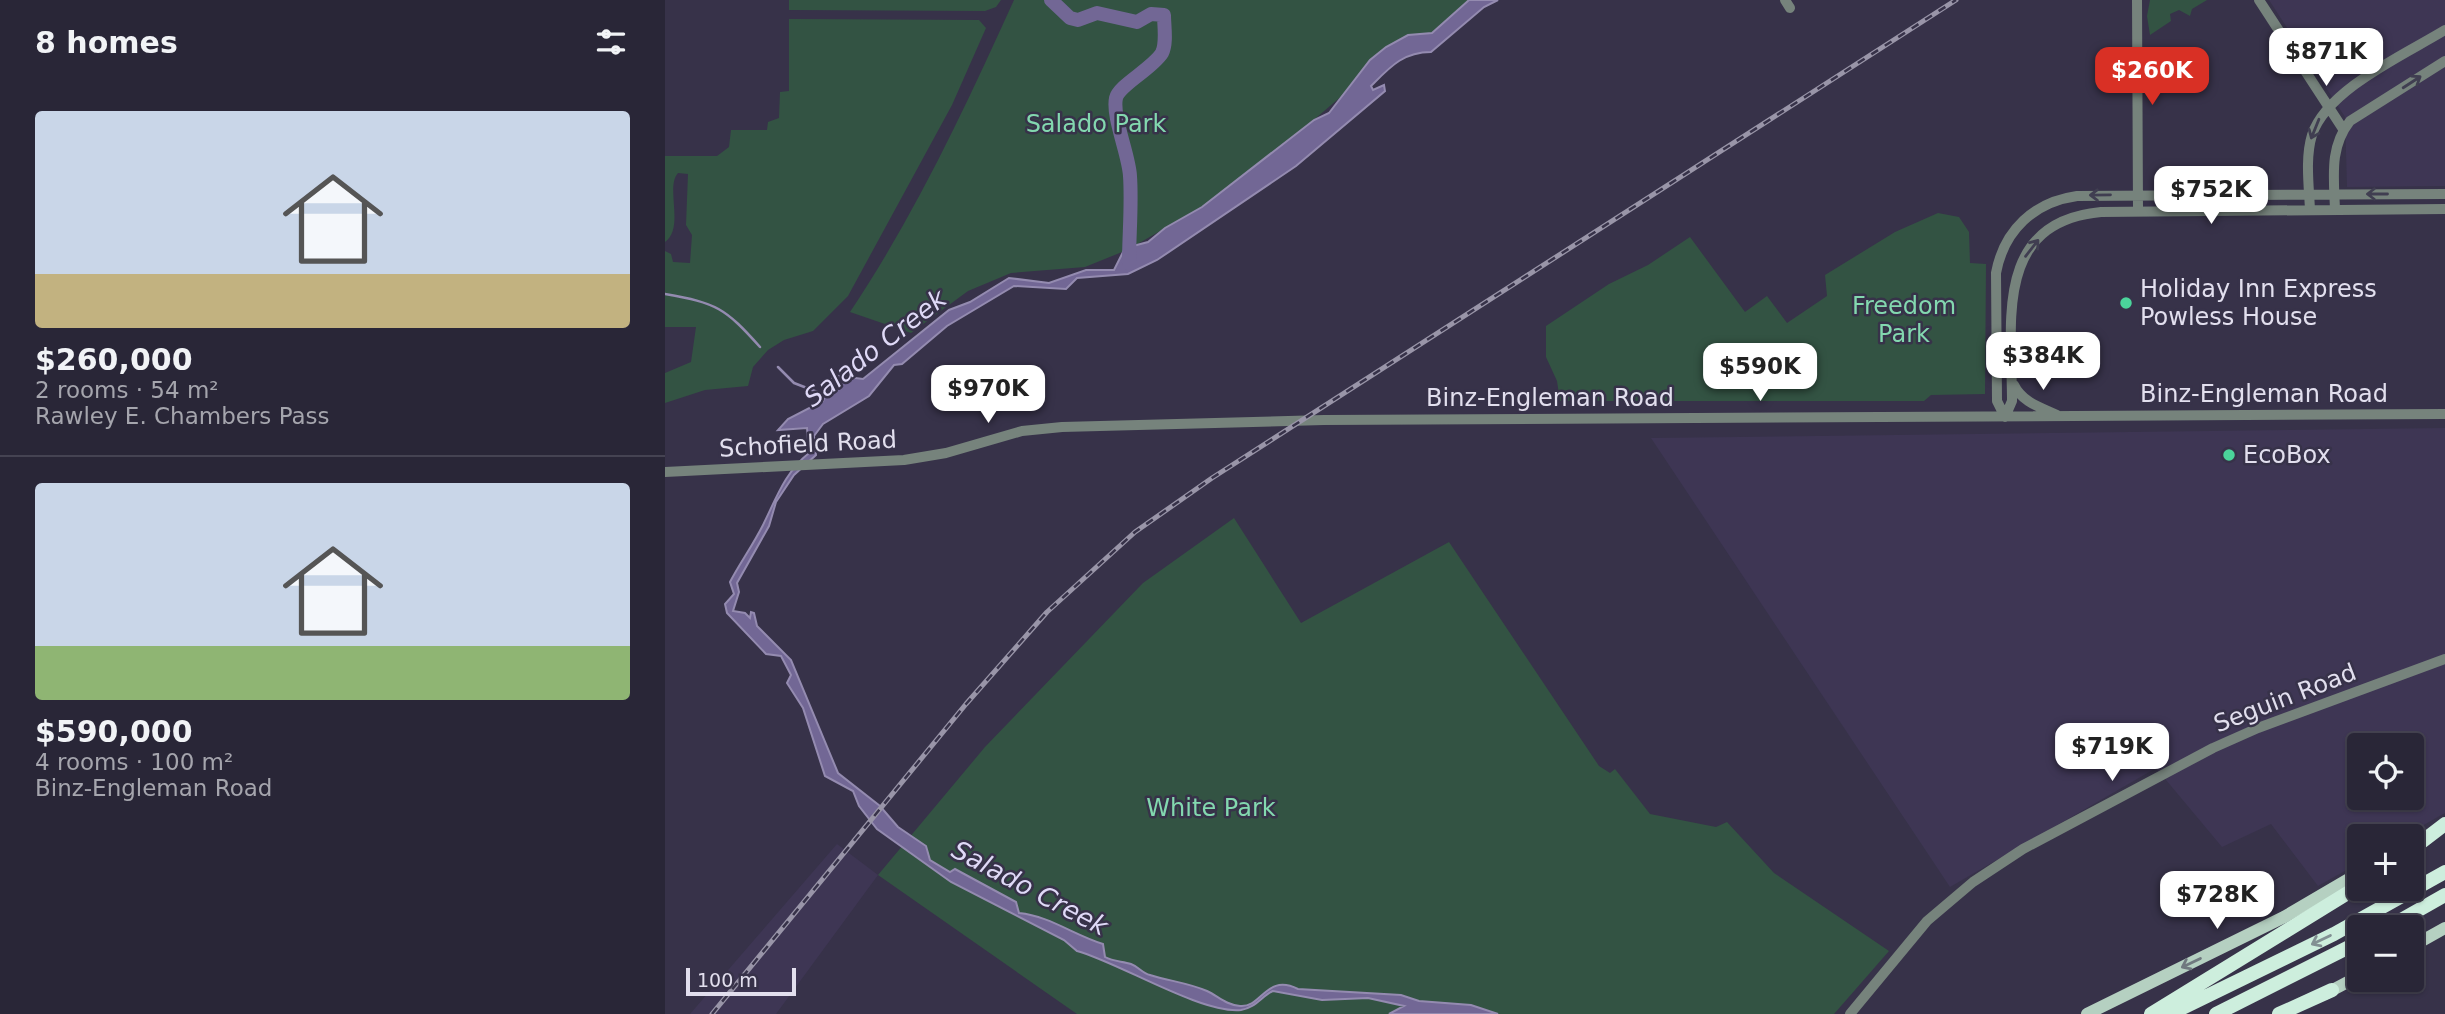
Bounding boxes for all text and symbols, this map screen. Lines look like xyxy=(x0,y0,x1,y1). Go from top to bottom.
icon: filters xyxy=(592,23,630,61)
text: 8 homes xyxy=(35,25,178,60)
pin: $871K xyxy=(2277,28,2375,88)
text: $871K xyxy=(2285,38,2367,64)
pin: $260K xyxy=(2103,48,2201,107)
text: $260K xyxy=(2111,57,2193,83)
one-way arrow xyxy=(2401,75,2421,89)
park label: Salado Park xyxy=(1026,110,1166,138)
one-way arrow xyxy=(2308,118,2321,139)
icon: home xyxy=(270,156,396,282)
pin: $752K xyxy=(2162,166,2260,226)
text: $752K xyxy=(2170,176,2252,202)
one-way arrow xyxy=(2366,187,2389,201)
one-way arrow xyxy=(2089,188,2112,202)
one-way arrow xyxy=(2024,239,2039,257)
place label: Holiday Inn Express Powless House xyxy=(2140,275,2377,331)
water label: Salado Creek xyxy=(798,283,953,413)
park label: Freedom Park xyxy=(1852,292,1956,348)
marker: Holiday Inn Express Powless House xyxy=(2118,295,2134,311)
pin: $384K xyxy=(1994,332,2092,392)
text: $260,000 xyxy=(35,342,193,377)
text: $384K xyxy=(2002,342,2084,368)
pin: $590K xyxy=(1711,344,1809,403)
text: $590K xyxy=(1719,353,1801,379)
pin: $970K xyxy=(939,366,1037,425)
text: $970K xyxy=(947,375,1029,401)
text: 2 rooms · 54 m² xyxy=(35,377,219,403)
street label: Binz-Engleman Road xyxy=(2140,380,2388,408)
street label: Binz-Engleman Road xyxy=(1426,384,1674,412)
text: Rawley E. Chambers Pass xyxy=(35,403,330,429)
street label: Schofield Road xyxy=(718,425,898,463)
place label: EcoBox xyxy=(2243,441,2331,469)
marker: EcoBox xyxy=(2221,447,2237,463)
icon: home xyxy=(270,528,396,654)
street label: Seguin Road xyxy=(2210,658,2360,738)
text: $590,000 xyxy=(35,714,193,749)
pin: $719K xyxy=(2063,724,2161,783)
text: $719K xyxy=(2071,733,2153,759)
map controls xyxy=(2347,733,2424,992)
button: locate xyxy=(2347,733,2424,810)
text: 4 rooms · 100 m² xyxy=(35,749,233,775)
text: Binz-Engleman Road xyxy=(35,775,272,801)
park label: White Park xyxy=(1146,794,1276,822)
button: + xyxy=(2347,824,2424,901)
water label: Salado Creek xyxy=(947,834,1114,942)
pin: $728K xyxy=(2168,872,2266,931)
text: $728K xyxy=(2176,881,2258,907)
button: − xyxy=(2347,915,2424,992)
one-way arrow xyxy=(2311,934,2332,948)
one-way arrow xyxy=(2181,956,2202,970)
scale bar xyxy=(686,965,796,997)
text: 100 m xyxy=(697,969,758,991)

